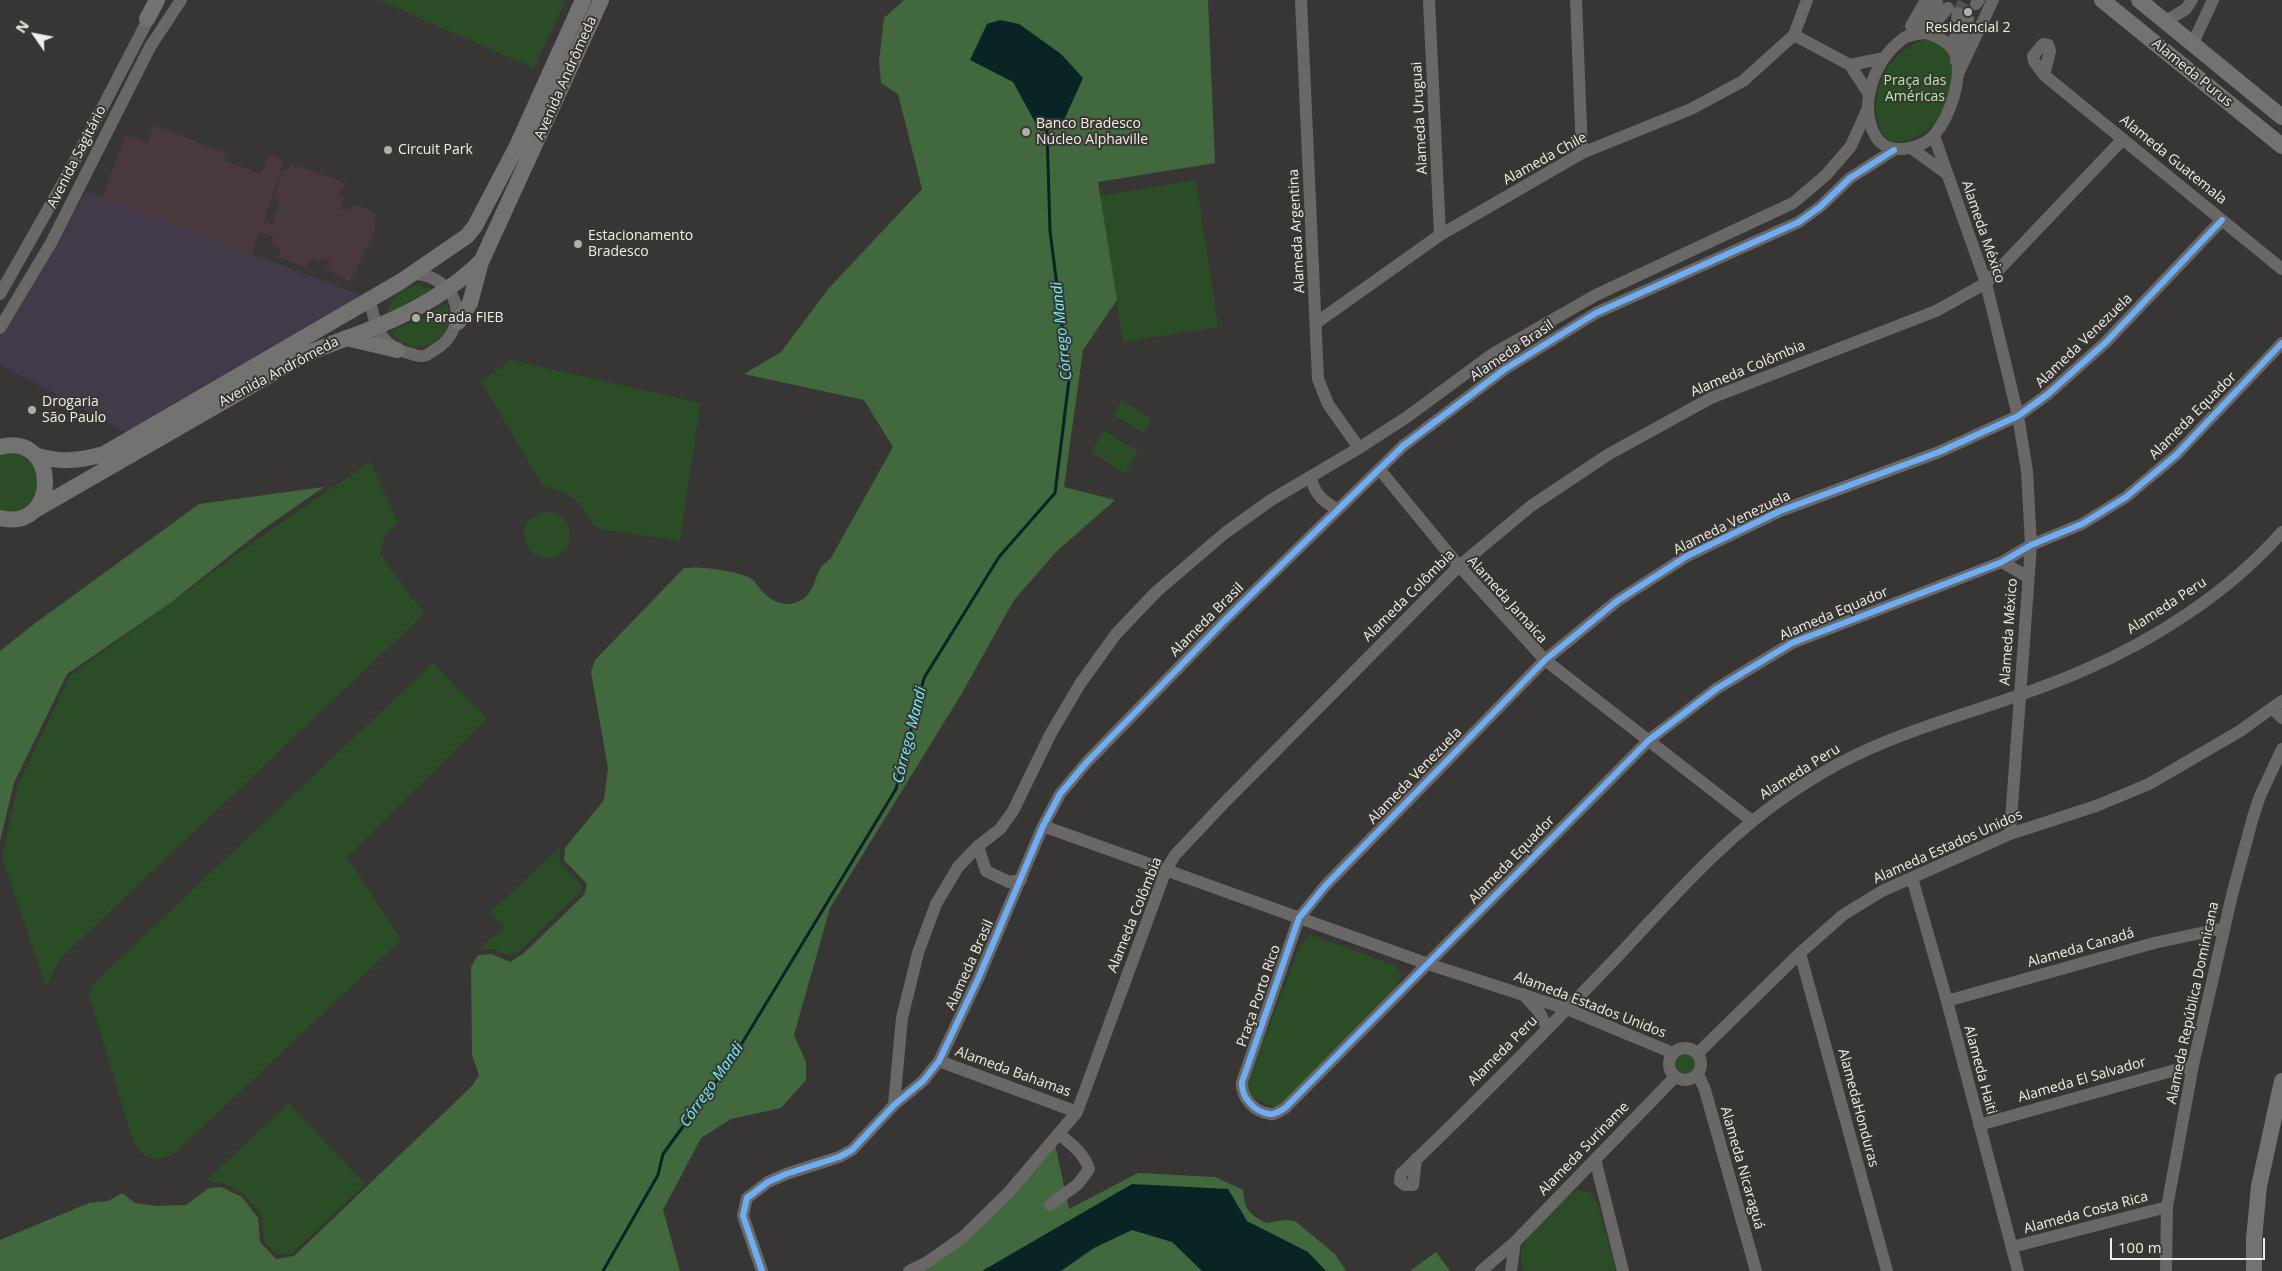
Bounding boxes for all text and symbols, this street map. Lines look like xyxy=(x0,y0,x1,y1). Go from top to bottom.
marker: Residencial 2 xyxy=(1962,6,1974,18)
north arrow xyxy=(10,10,60,60)
street label: Avenida Andrômeda xyxy=(531,14,601,142)
text: N xyxy=(11,17,33,37)
place label: Residencial 2 xyxy=(1926,20,2010,36)
street label: Alameda Purus xyxy=(2148,35,2236,111)
street label: Alameda Uruguai xyxy=(1409,61,1431,175)
park label: Praça das Américas xyxy=(1883,73,1947,105)
street label: Avenida Sagitário xyxy=(44,103,110,211)
street label: Alameda Guatemala xyxy=(2116,112,2230,208)
place label: Banco Bradesco Núcleo Alphaville xyxy=(1036,116,1148,148)
marker: Banco Bradesco Núcleo Alphaville xyxy=(1020,126,1032,138)
street label: Alameda Chile xyxy=(1500,129,1590,189)
place label: Circuit Park xyxy=(398,142,473,158)
marker: Circuit Park xyxy=(382,144,394,156)
street label: Alameda Argentina xyxy=(1285,168,1309,294)
street label: Alameda México xyxy=(1958,178,2008,286)
place label: Estacionamento Bradesco xyxy=(588,228,693,260)
marker: Estacionamento Bradesco xyxy=(572,238,584,250)
water label: Córrego Mandi xyxy=(1048,281,1076,381)
street label: Alameda Venezuela xyxy=(2032,291,2136,391)
place label: Parada FIEB xyxy=(426,310,504,326)
marker: Parada FIEB xyxy=(410,312,422,324)
street label: Alameda Brasil xyxy=(1467,317,1557,385)
street label: Avenida Andrômeda xyxy=(216,333,342,411)
street label: Alameda Colômbia xyxy=(1688,337,1808,401)
street label: Alameda Equador xyxy=(2146,369,2240,463)
place label: Drogaria São Paulo xyxy=(42,394,106,427)
marker: Drogaria São Paulo xyxy=(26,404,38,416)
street label: Alameda Venezuela xyxy=(1671,487,1793,559)
street label: Alameda Colômbia xyxy=(1360,547,1458,645)
street label: Alameda Jamaica xyxy=(1464,553,1550,647)
street label: Alameda Peru xyxy=(2124,574,2210,638)
street label: Alameda México xyxy=(1997,578,2021,686)
street label: Alameda Brasil xyxy=(1167,580,1247,660)
street label: Alameda Equador xyxy=(1777,584,1891,644)
water label: Córrego Mandi xyxy=(889,685,931,785)
street label: Alameda Venezuela xyxy=(1365,724,1465,828)
street label: Alameda Peru xyxy=(1757,741,1843,803)
street label: Alameda Estados Unidos xyxy=(1871,806,2025,888)
street label: Alameda Equador xyxy=(1466,812,1558,908)
street label: Alameda Colômbia xyxy=(1104,855,1166,975)
street label: Alameda República Dominicana xyxy=(2163,900,2223,1106)
street label: Alameda Brasil xyxy=(943,917,997,1013)
street label: Alameda Canadá xyxy=(2026,925,2136,971)
street label: Praça Porto Rico xyxy=(1234,943,1284,1049)
street label: Alameda Estados Unidos xyxy=(1512,968,1668,1042)
street label: Alameda Peru xyxy=(1465,1013,1541,1089)
street label: Alameda Haiti xyxy=(1960,1024,2000,1116)
water label: Córrego Mandi xyxy=(676,1039,748,1131)
street label: Alameda Bahamas xyxy=(953,1043,1073,1101)
street label: AlamedaHonduras xyxy=(1834,1047,1882,1169)
street label: Alameda El Salvador xyxy=(2016,1054,2148,1106)
street label: Alameda Suriname xyxy=(1535,1099,1633,1199)
street label: Alameda Nicaraguá xyxy=(1716,1105,1768,1231)
street label: Alameda Costa Rica xyxy=(2022,1188,2150,1238)
scale bar xyxy=(2112,1228,2267,1260)
text: 100 m xyxy=(2118,1237,2162,1257)

